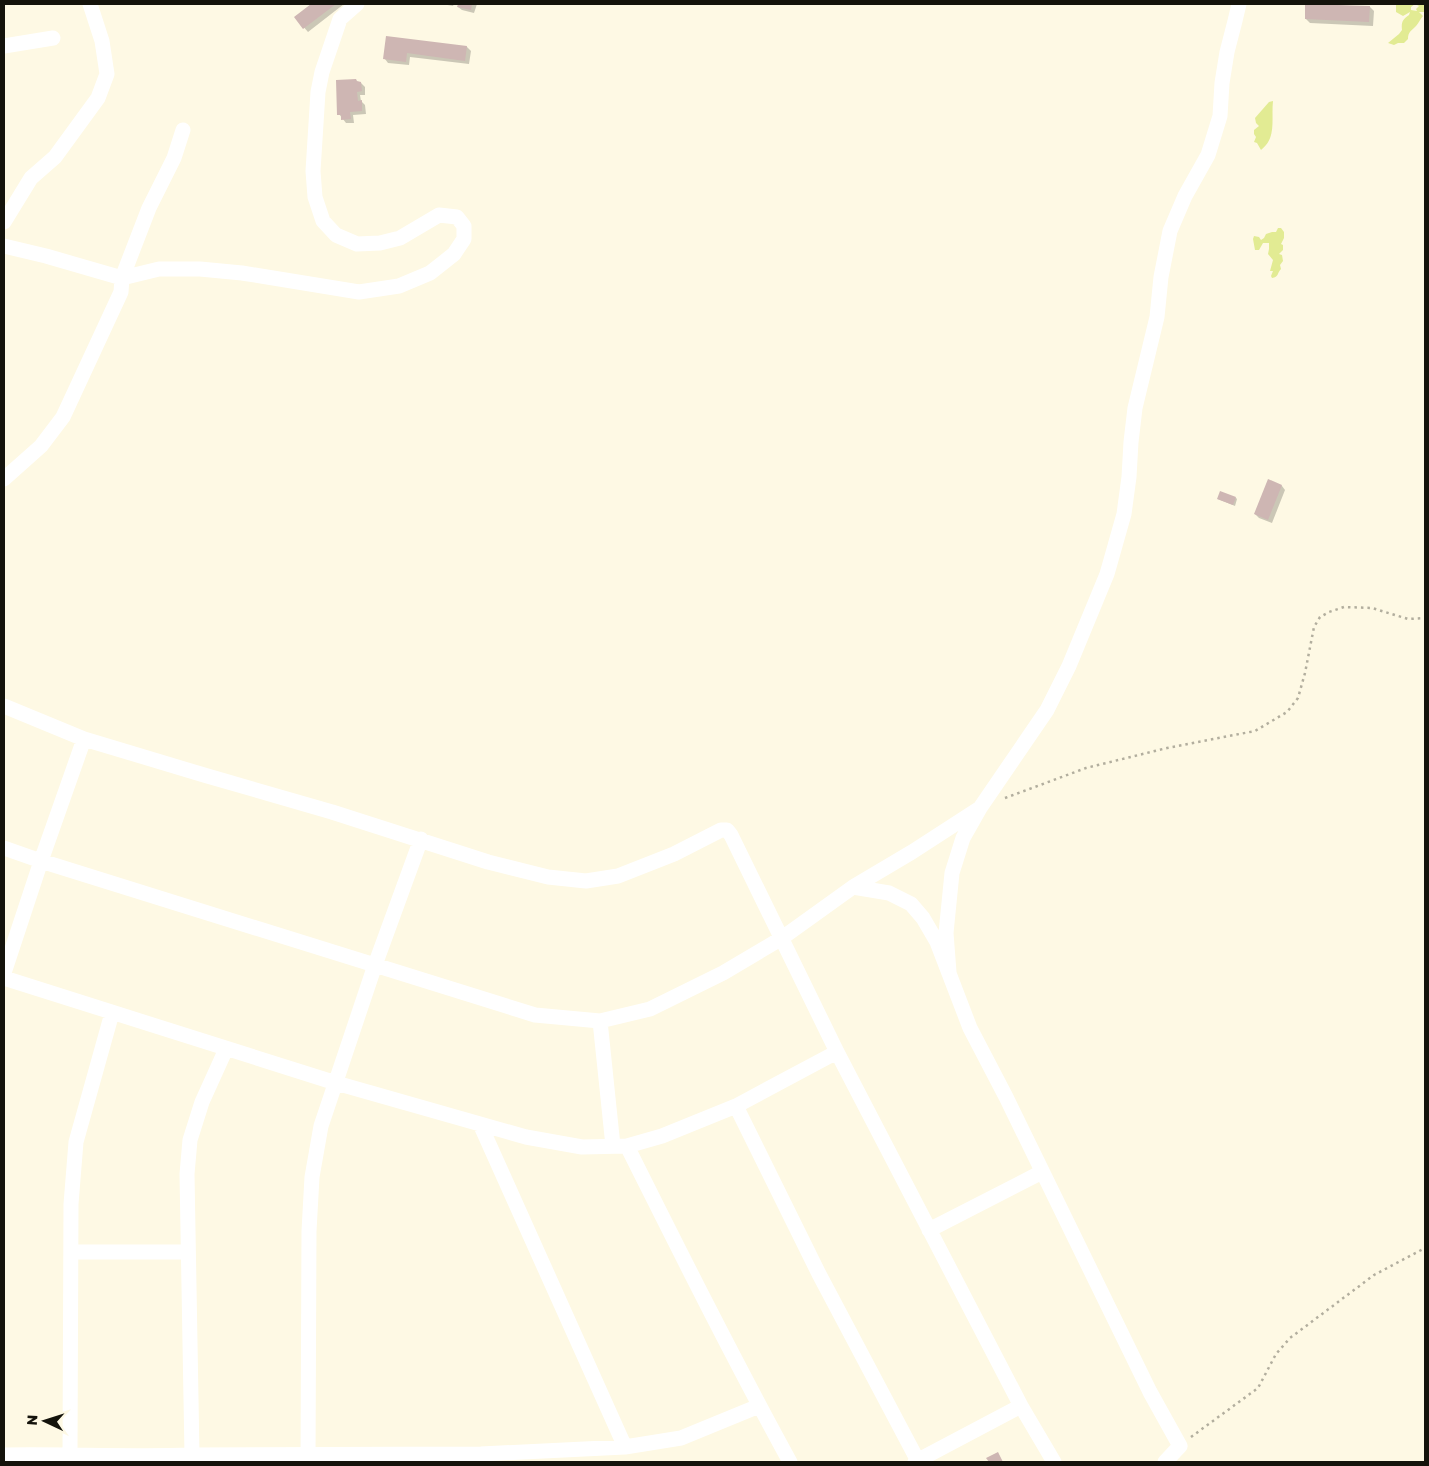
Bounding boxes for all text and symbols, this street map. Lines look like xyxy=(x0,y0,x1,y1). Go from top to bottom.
north arrow xyxy=(20,1396,70,1446)
text: N xyxy=(23,1414,40,1426)

